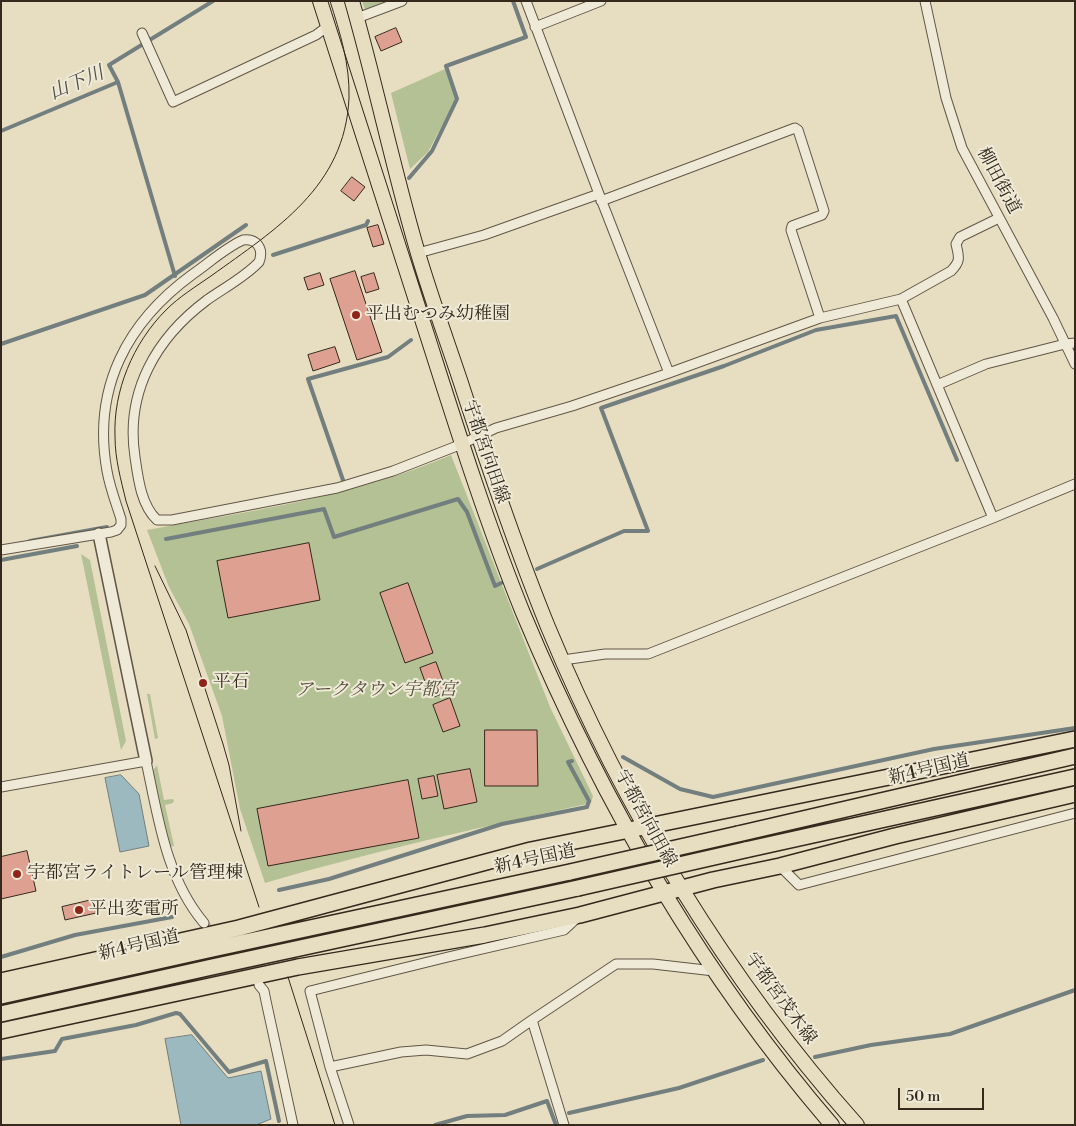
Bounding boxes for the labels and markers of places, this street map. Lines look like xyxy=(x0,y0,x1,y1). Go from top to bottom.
place label: 平出むつみ幼稚園 xyxy=(366,304,510,326)
marker: 平出むつみ幼稚園 xyxy=(350,309,362,321)
place label: 平石 xyxy=(213,672,249,694)
marker: 平石 xyxy=(197,677,209,689)
place label: 宇都宮ライトレール管理棟 xyxy=(27,863,243,885)
marker: 宇都宮ライトレール管理棟 xyxy=(11,868,23,880)
place label: 平出変電所 xyxy=(89,899,179,921)
marker: 平出変電所 xyxy=(73,904,85,916)

